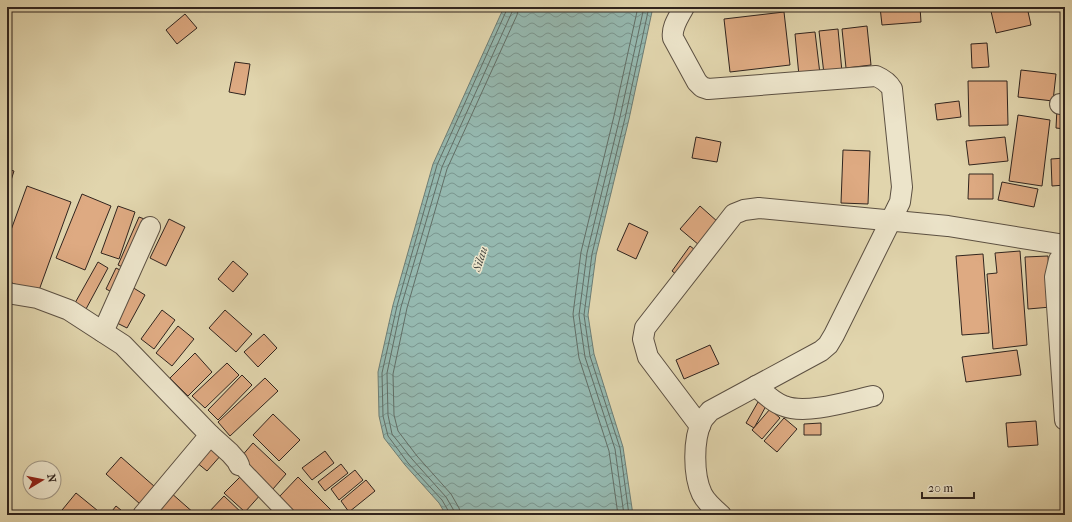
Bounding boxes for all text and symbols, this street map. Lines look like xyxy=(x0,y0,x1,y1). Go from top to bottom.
water label: Silau xyxy=(469,244,491,274)
north arrow xyxy=(22,460,62,500)
text: N xyxy=(44,473,59,484)
scale bar xyxy=(922,474,974,500)
text: 20 m xyxy=(928,481,953,495)

